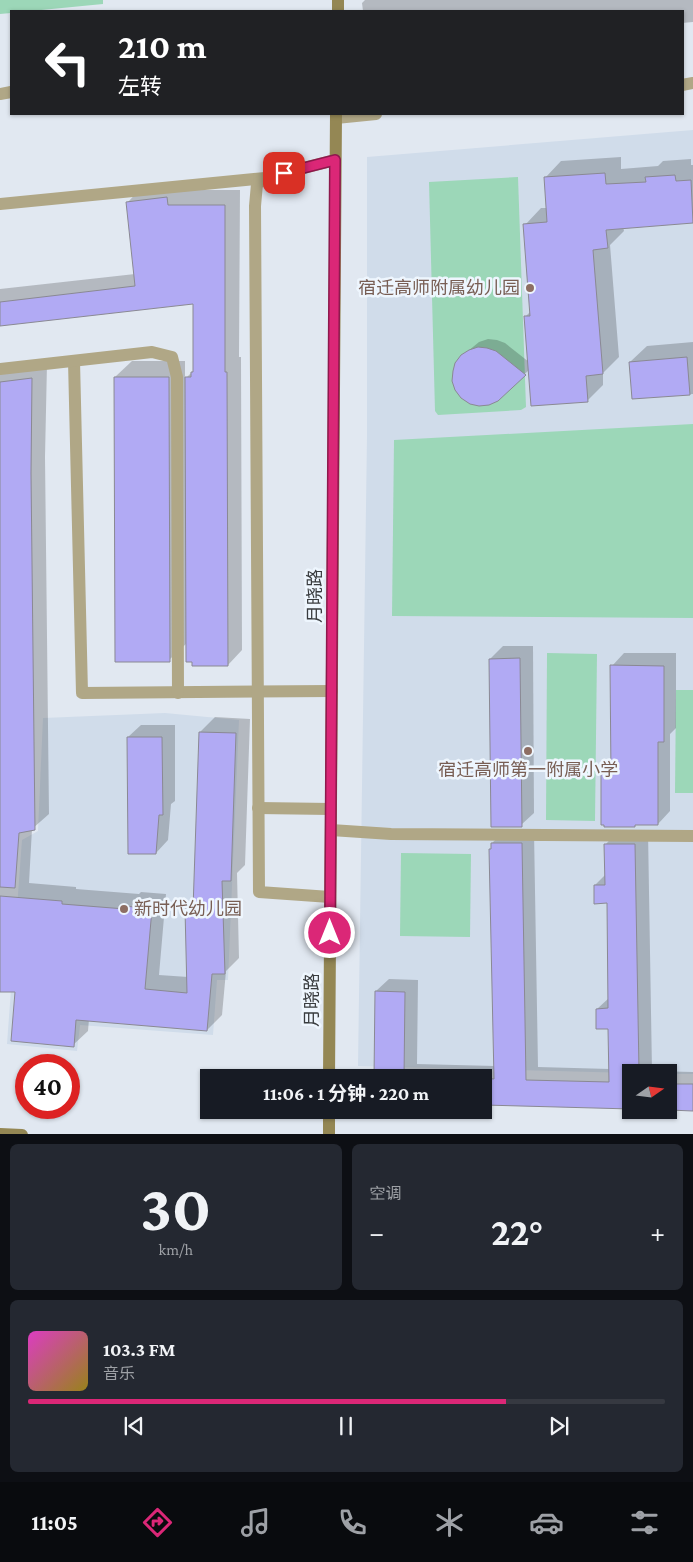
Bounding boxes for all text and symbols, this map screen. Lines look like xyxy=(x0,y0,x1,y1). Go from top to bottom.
text: 210 m xyxy=(118,27,207,66)
icon: left xyxy=(35,30,100,95)
text: 左转 xyxy=(118,74,162,99)
pin xyxy=(263,152,305,194)
icon: arrive xyxy=(270,159,298,187)
place label: 宿迁高师附属幼儿园 xyxy=(358,278,520,298)
marker: 宿迁高师附属幼儿园 xyxy=(524,282,536,294)
street label: 月晓路 xyxy=(305,569,325,623)
marker: 宿迁高师第一附属小学 xyxy=(522,745,534,757)
place label: 宿迁高师第一附属小学 xyxy=(438,760,618,780)
place label: 新时代幼儿园 xyxy=(134,899,242,919)
marker: 新时代幼儿园 xyxy=(118,903,130,915)
position arrow xyxy=(303,906,355,958)
street label: 月晓路 xyxy=(302,973,322,1027)
speed limit sign: 40 xyxy=(15,1054,80,1119)
north arrow xyxy=(622,1064,678,1119)
map controls xyxy=(622,1064,677,1119)
text: 11:06 · 1 分钟 · 220 m xyxy=(263,1083,429,1104)
text: 30 xyxy=(140,1172,211,1244)
text: 空调 xyxy=(370,1185,402,1202)
text: 22° xyxy=(491,1211,543,1253)
text: − xyxy=(370,1217,384,1248)
text: + xyxy=(650,1217,665,1248)
text: km/h xyxy=(159,1241,193,1258)
text: 103.3 FM xyxy=(103,1339,175,1360)
text: 音乐 xyxy=(103,1365,135,1382)
icon: previous xyxy=(120,1412,148,1440)
icon: pause xyxy=(332,1412,360,1440)
icon: next xyxy=(545,1412,573,1440)
icon: directions xyxy=(140,1505,175,1540)
icon: music xyxy=(238,1505,273,1540)
icon: phone xyxy=(335,1505,370,1540)
icon: climate xyxy=(432,1505,467,1540)
icon: car xyxy=(529,1505,564,1540)
icon: filters xyxy=(627,1505,662,1540)
text: 11:05 xyxy=(31,1510,78,1535)

